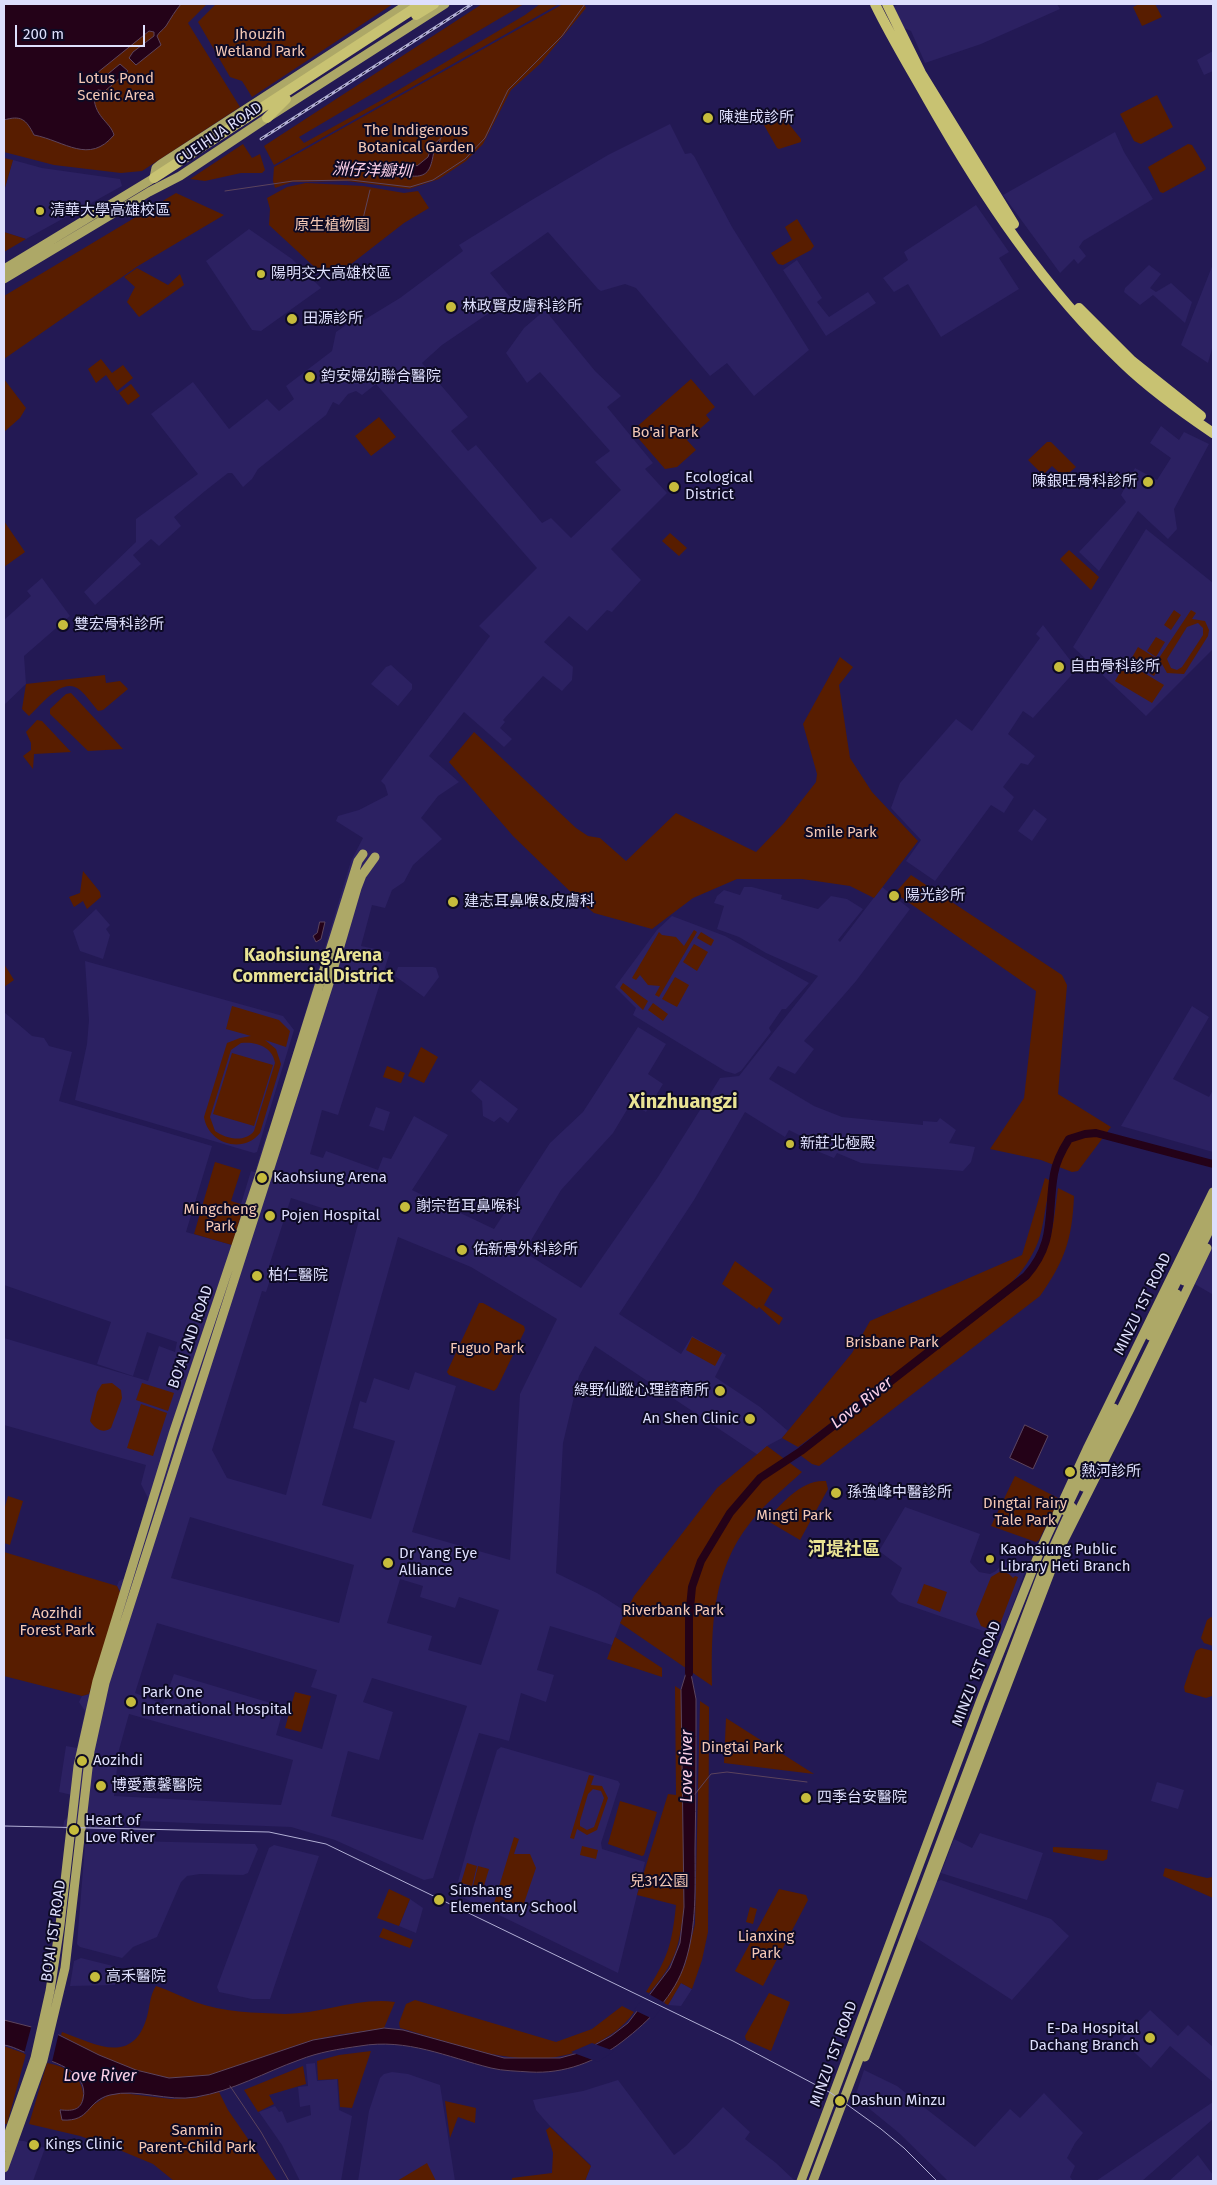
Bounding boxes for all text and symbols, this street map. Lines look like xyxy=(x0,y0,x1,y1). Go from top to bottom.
scale bar xyxy=(18,15,148,47)
text: 200 m xyxy=(23,25,64,43)
park label: Jhouzih Wetland Park xyxy=(215,26,305,61)
park label: Lotus Pond Scenic Area xyxy=(77,70,155,105)
street label: CUEIHUA ROAD xyxy=(172,98,266,170)
place label: 陳進成診所 xyxy=(719,109,794,127)
marker: 陳進成診所 xyxy=(701,111,715,125)
park label: The Indigenous Botanical Garden xyxy=(358,122,474,157)
water label: 洲仔洋瓣圳 xyxy=(332,160,412,182)
place label: 清華大學高雄校區 xyxy=(50,202,170,220)
marker: 清華大學高雄校區 xyxy=(34,205,46,217)
park label: 原生植物園 xyxy=(295,217,369,235)
place label: 陽明交大高雄校區 xyxy=(271,265,391,283)
marker: 陽明交大高雄校區 xyxy=(255,268,267,280)
place label: 林政賢皮膚科診所 xyxy=(462,298,582,316)
marker: 林政賢皮膚科診所 xyxy=(444,300,458,314)
place label: 田源診所 xyxy=(303,310,363,328)
marker: 田源診所 xyxy=(285,312,299,326)
place label: 鈞安婦幼聯合醫院 xyxy=(321,368,441,386)
marker: 鈞安婦幼聯合醫院 xyxy=(303,370,317,384)
park label: Bo'ai Park xyxy=(632,424,698,442)
place label: Ecological District xyxy=(685,469,753,504)
place label: 陳銀旺骨科診所 xyxy=(1032,473,1137,491)
marker: 陳銀旺骨科診所 xyxy=(1141,475,1155,489)
marker: Ecological District xyxy=(667,480,681,494)
place label: 雙宏骨科診所 xyxy=(74,616,164,634)
marker: 雙宏骨科診所 xyxy=(56,618,70,632)
place label: 自由骨科診所 xyxy=(1070,658,1160,676)
marker: 自由骨科診所 xyxy=(1052,660,1066,674)
park label: Smile Park xyxy=(805,824,877,842)
place label: 陽光診所 xyxy=(905,887,965,905)
marker: 陽光診所 xyxy=(887,889,901,903)
place label: 建志耳鼻喉&皮膚科 xyxy=(464,893,595,911)
marker: 建志耳鼻喉&皮膚科 xyxy=(446,895,460,909)
district label: Kaohsiung Arena Commercial District xyxy=(233,945,393,988)
district label: Xinzhuangzi xyxy=(628,1090,738,1114)
place label: 新莊北極殿 xyxy=(800,1135,875,1153)
marker: 新莊北極殿 xyxy=(784,1138,796,1150)
place label: Kaohsiung Arena xyxy=(273,1169,387,1187)
marker: Kaohsiung Arena xyxy=(255,1171,269,1185)
place label: 謝宗哲耳鼻喉科 xyxy=(416,1198,521,1216)
marker: 謝宗哲耳鼻喉科 xyxy=(398,1200,412,1214)
park label: Mingcheng Park xyxy=(184,1201,256,1236)
place label: Pojen Hospital xyxy=(281,1207,380,1225)
marker: Pojen Hospital xyxy=(263,1209,277,1223)
place label: 佑新骨外科診所 xyxy=(473,1241,578,1259)
marker: 佑新骨外科診所 xyxy=(455,1243,469,1257)
street label: MINZU 1ST ROAD xyxy=(1110,1250,1176,1358)
place label: 柏仁醫院 xyxy=(268,1267,328,1285)
marker: 柏仁醫院 xyxy=(250,1269,264,1283)
street label: BO'AI 2ND ROAD xyxy=(165,1283,217,1391)
park label: Brisbane Park xyxy=(845,1334,939,1352)
park label: Fuguo Park xyxy=(450,1340,524,1358)
water label: Love River xyxy=(827,1373,897,1433)
place label: 綠野仙蹤心理諮商所 xyxy=(574,1382,709,1400)
marker: 綠野仙蹤心理諮商所 xyxy=(713,1384,727,1398)
place label: An Shen Clinic xyxy=(643,1410,739,1428)
marker: An Shen Clinic xyxy=(743,1412,757,1426)
place label: 熱河診所 xyxy=(1081,1463,1141,1481)
marker: 熱河診所 xyxy=(1063,1465,1077,1479)
place label: 孫強峰中醫診所 xyxy=(847,1484,952,1502)
marker: 孫強峰中醫診所 xyxy=(829,1486,843,1500)
park label: Dingtai Fairy Tale Park xyxy=(983,1495,1067,1530)
park label: Mingti Park xyxy=(756,1507,832,1525)
district label: 河堤社區 xyxy=(808,1539,880,1561)
place label: Kaohsiung Public Library Heti Branch xyxy=(1000,1541,1130,1576)
place label: Dr Yang Eye Alliance xyxy=(399,1545,477,1580)
marker: Kaohsiung Public Library Heti Branch xyxy=(984,1553,996,1565)
marker: Dr Yang Eye Alliance xyxy=(381,1556,395,1570)
park label: Riverbank Park xyxy=(622,1602,724,1620)
park label: Aozihdi Forest Park xyxy=(19,1605,95,1640)
street label: MINZU 1ST ROAD xyxy=(949,1619,1005,1729)
place label: Park One International Hospital xyxy=(142,1684,292,1719)
marker: Park One International Hospital xyxy=(124,1695,138,1709)
water label: Love River xyxy=(678,1730,698,1802)
park label: Dingtai Park xyxy=(701,1739,783,1757)
place label: Aozihdi xyxy=(93,1752,143,1770)
marker: Aozihdi xyxy=(75,1754,89,1768)
place label: 博愛蕙馨醫院 xyxy=(112,1777,202,1795)
marker: 博愛蕙馨醫院 xyxy=(94,1779,108,1793)
place label: 四季台安醫院 xyxy=(817,1789,907,1807)
marker: 四季台安醫院 xyxy=(799,1791,813,1805)
place label: Heart of Love River xyxy=(85,1812,155,1847)
marker: Heart of Love River xyxy=(67,1823,81,1837)
park label: 兒31公園 xyxy=(630,1873,688,1891)
street label: BO'AI 1ST ROAD xyxy=(38,1879,70,1983)
place label: Sinshang Elementary School xyxy=(450,1882,577,1917)
marker: Sinshang Elementary School xyxy=(432,1893,446,1907)
park label: Lianxing Park xyxy=(738,1928,794,1963)
place label: 高禾醫院 xyxy=(106,1968,166,1986)
marker: 高禾醫院 xyxy=(88,1970,102,1984)
street label: MINZU 1ST ROAD xyxy=(806,1999,862,2109)
place label: E-Da Hospital Dachang Branch xyxy=(1029,2020,1139,2055)
marker: E-Da Hospital Dachang Branch xyxy=(1143,2031,1157,2045)
water label: Love River xyxy=(64,2067,136,2087)
place label: Dashun Minzu xyxy=(851,2092,946,2110)
marker: Dashun Minzu xyxy=(833,2094,847,2108)
park label: Sanmin Parent-Child Park xyxy=(138,2122,256,2157)
place label: Kings Clinic xyxy=(45,2136,123,2154)
marker: Kings Clinic xyxy=(27,2138,41,2152)

